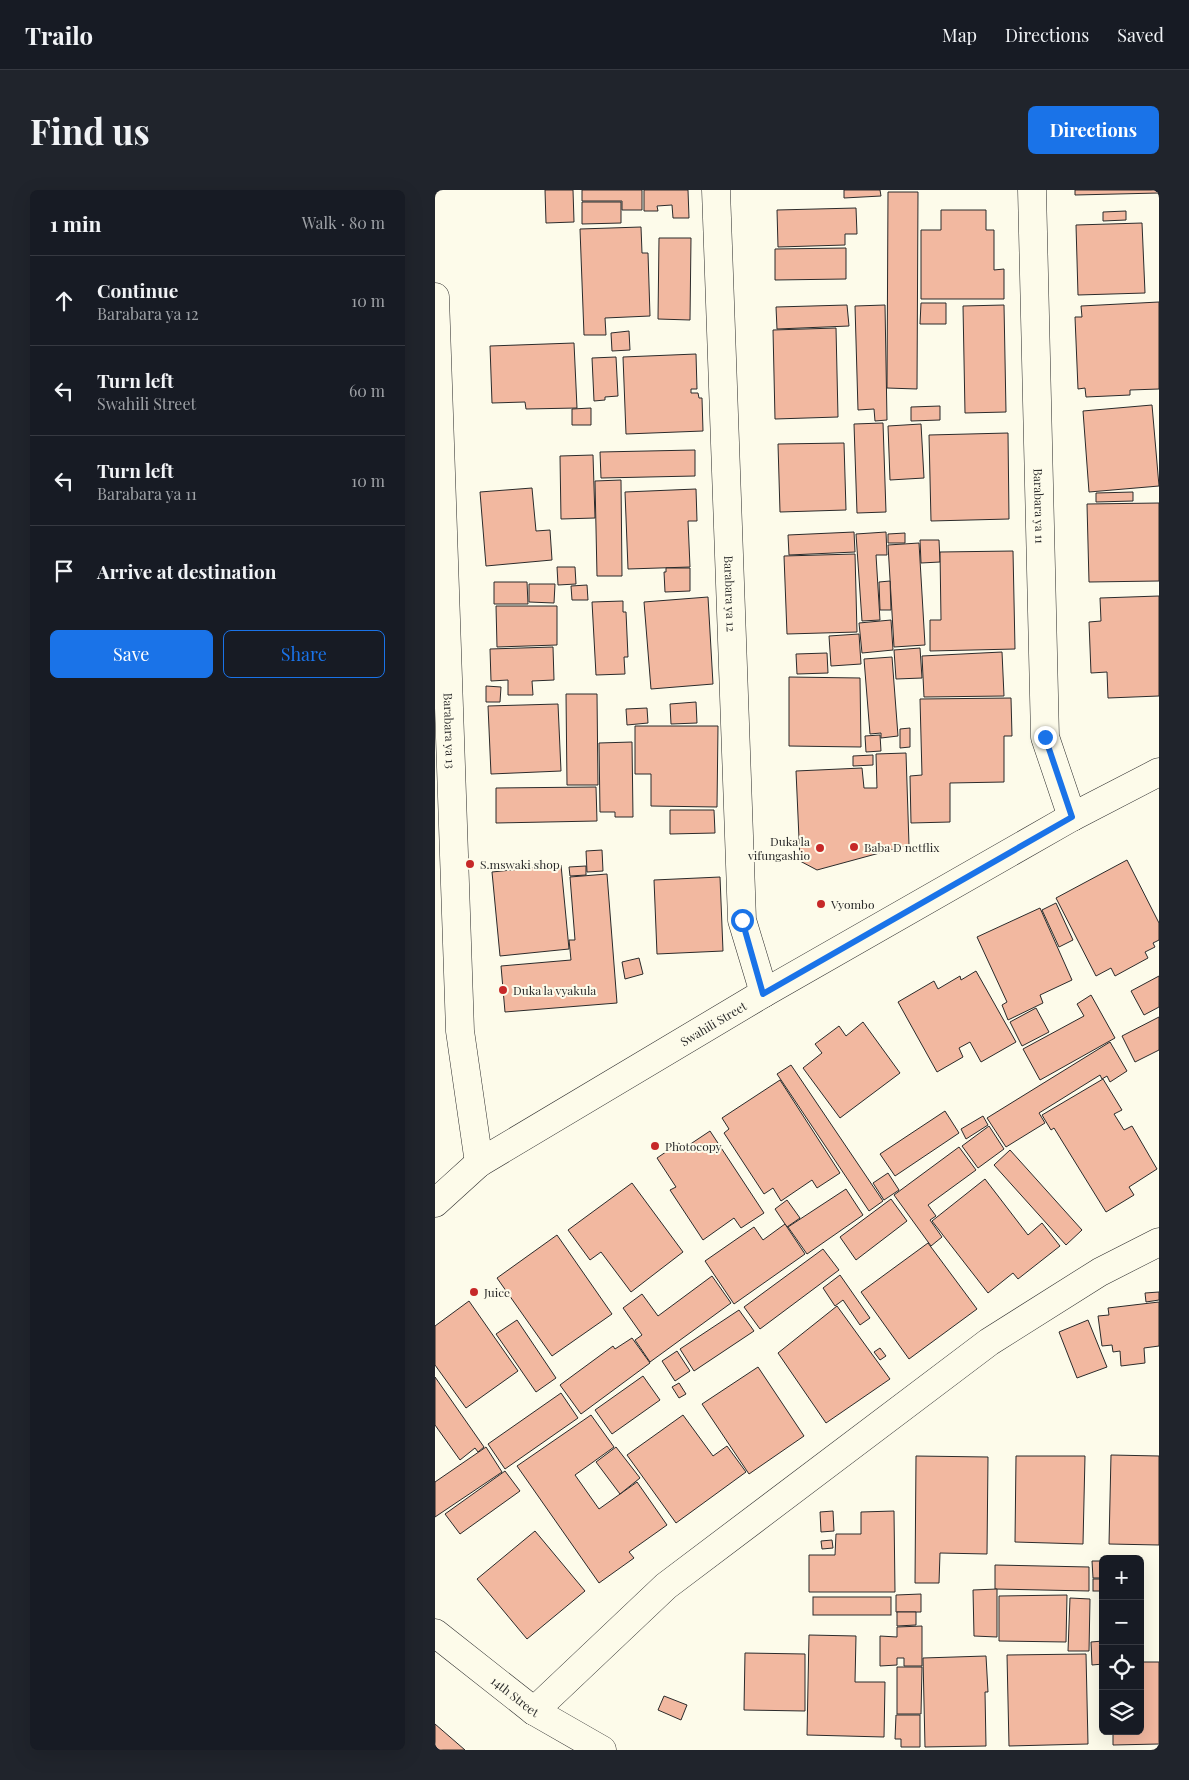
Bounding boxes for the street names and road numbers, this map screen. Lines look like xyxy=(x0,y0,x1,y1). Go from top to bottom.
street label: Barabara ya 11 xyxy=(1031,468,1048,544)
street label: Barabara ya 12 xyxy=(721,555,740,632)
street label: Barabara ya 13 xyxy=(440,693,459,769)
street label: Swahili Street xyxy=(677,997,750,1049)
street label: 14th Street xyxy=(488,1672,542,1721)

